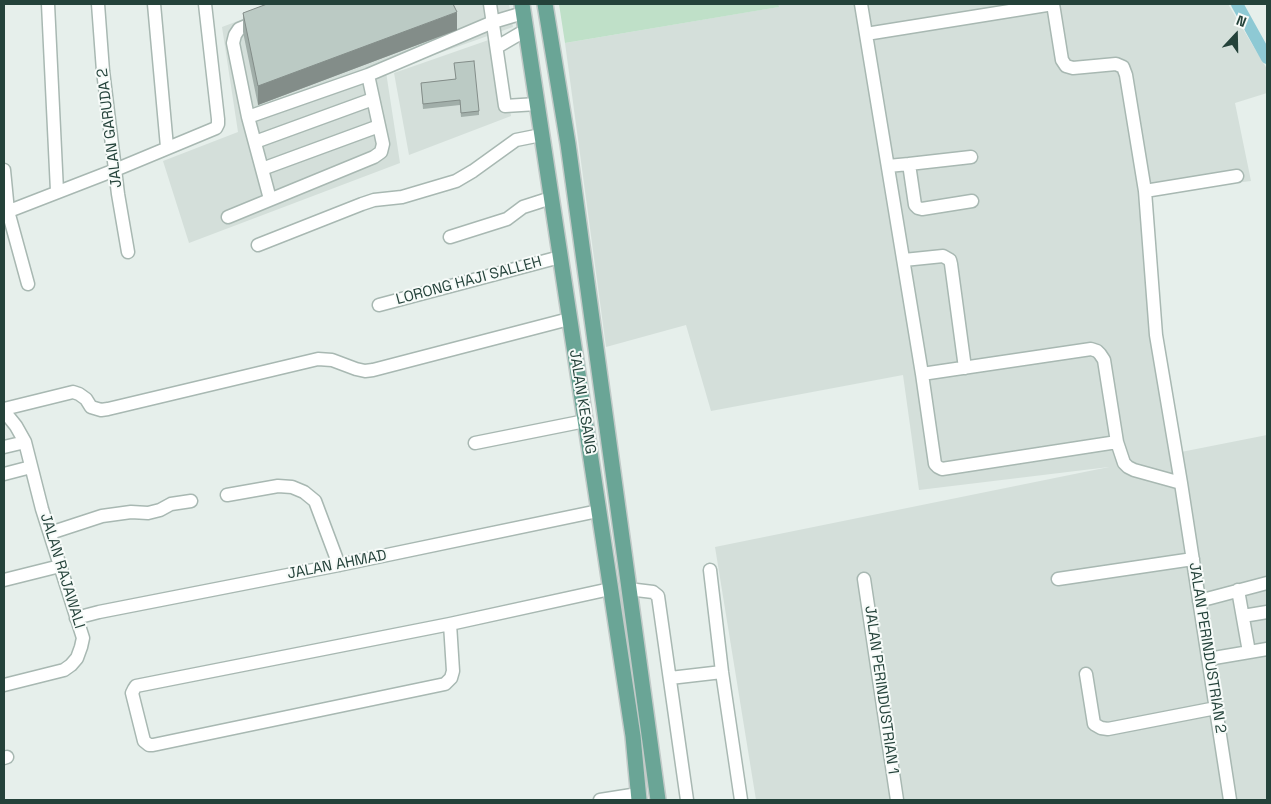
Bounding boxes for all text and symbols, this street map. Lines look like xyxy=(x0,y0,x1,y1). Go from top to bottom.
north arrow xyxy=(1211,10,1261,60)
text: N xyxy=(1234,11,1249,31)
street label: JALAN GARUDA 2 xyxy=(94,67,126,189)
street label: LORONG HAJI SALLEH xyxy=(394,253,544,309)
street label: JALAN KESANG xyxy=(565,349,599,455)
street label: JALAN RAJAWALI xyxy=(36,511,88,631)
street label: JALAN AHMAD xyxy=(286,547,388,583)
street label: JALAN PERINDUSTRIAN 2 xyxy=(1185,561,1229,735)
street label: JALAN PERINDUSTRIAN 1 xyxy=(860,605,902,775)

